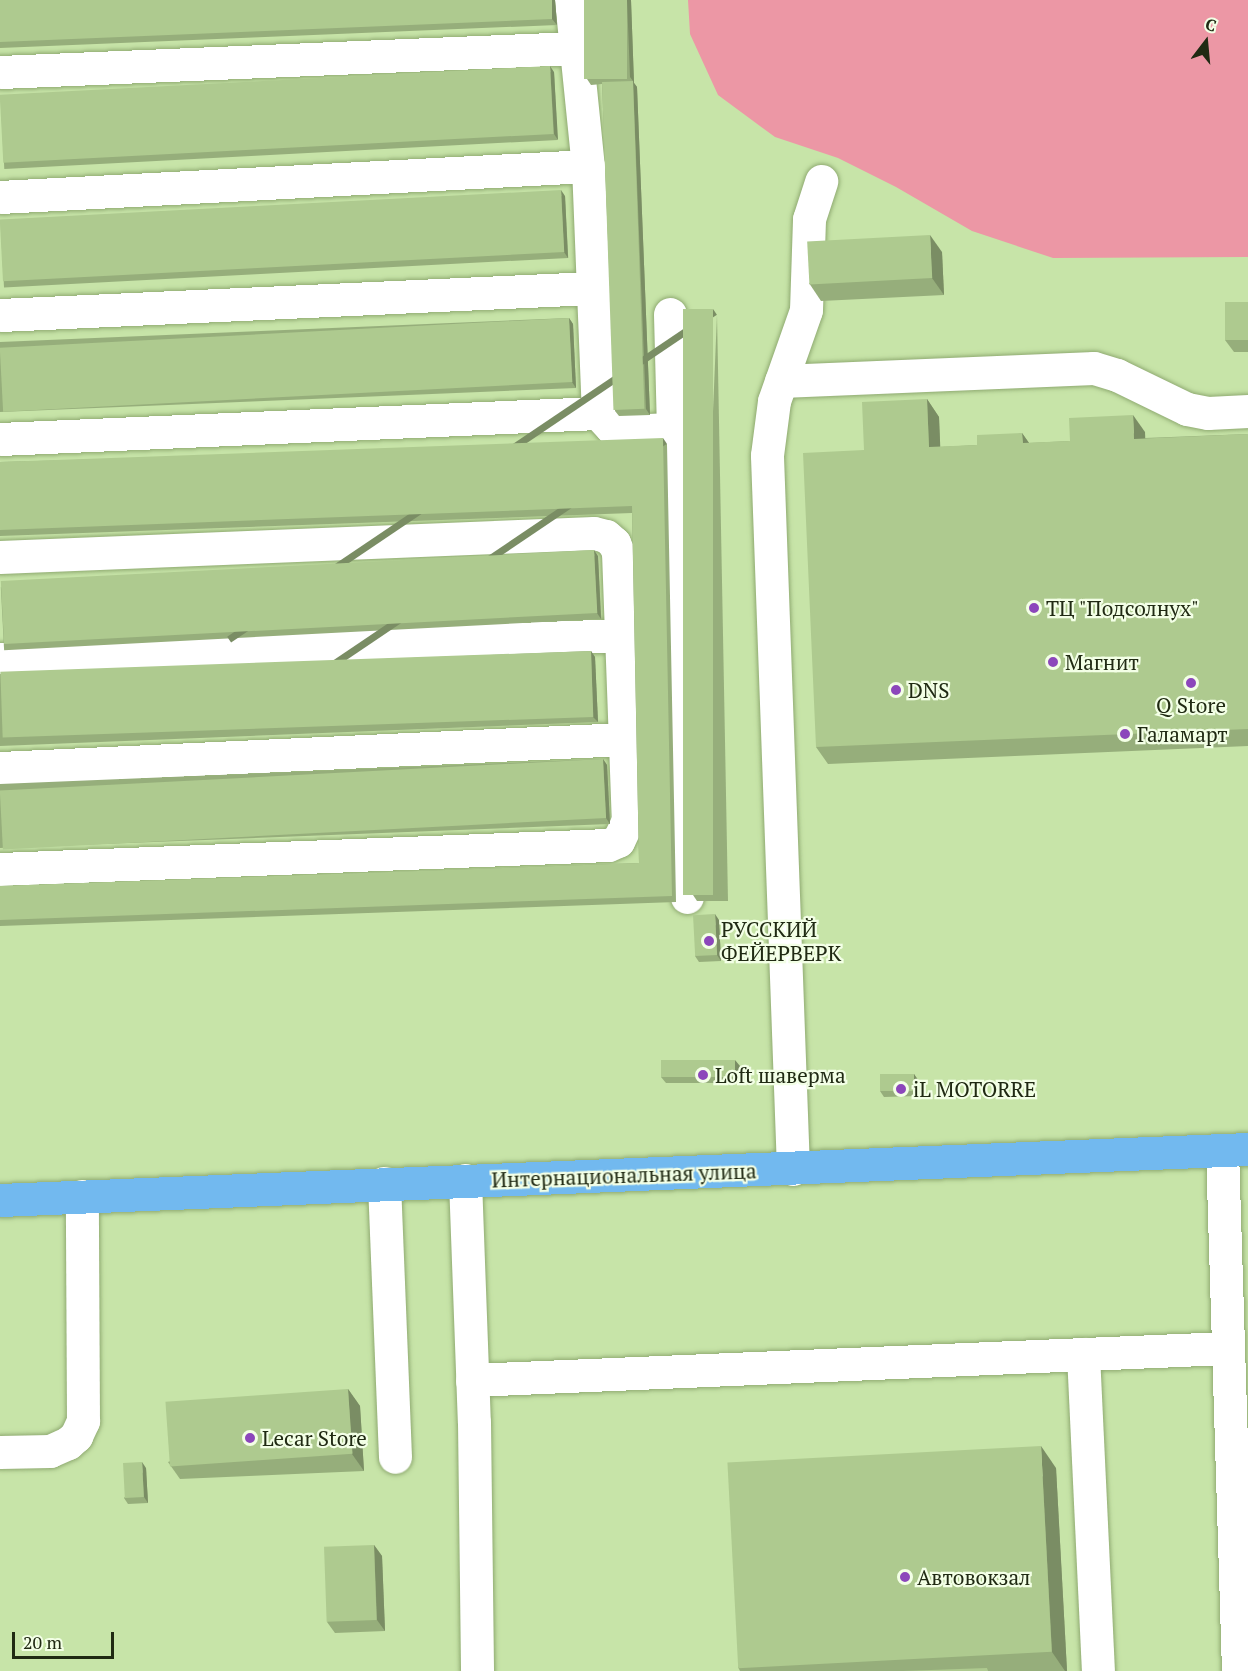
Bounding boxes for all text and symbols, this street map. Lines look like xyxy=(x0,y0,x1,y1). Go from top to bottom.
north arrow xyxy=(1176,12,1236,72)
text: С xyxy=(1203,13,1219,37)
place label: ТЦ "Подсолнух" xyxy=(1046,595,1200,621)
marker: ТЦ "Подсолнух" xyxy=(1027,601,1041,615)
place label: Магнит xyxy=(1065,649,1139,675)
marker: Магнит xyxy=(1046,655,1060,669)
marker: Q Store xyxy=(1184,676,1198,690)
place label: DNS xyxy=(908,677,949,703)
marker: DNS xyxy=(889,683,903,697)
place label: Q Store xyxy=(1156,692,1226,718)
place label: Галамарт xyxy=(1137,721,1228,747)
marker: Галамарт xyxy=(1118,727,1132,741)
place label: РУССКИЙ ФЕЙЕРВЕРК xyxy=(721,916,841,966)
marker: РУССКИЙ ФЕЙЕРВЕРК xyxy=(702,934,716,948)
place label: Loft шаверма xyxy=(715,1062,846,1088)
marker: Loft шаверма xyxy=(696,1068,710,1082)
place label: iL MOTORRE xyxy=(913,1076,1036,1102)
marker: iL MOTORRE xyxy=(894,1082,908,1096)
street label: Интернациональная улица xyxy=(491,1158,757,1192)
place label: Lecar Store xyxy=(262,1425,367,1451)
marker: Lecar Store xyxy=(243,1431,257,1445)
place label: Автовокзал xyxy=(917,1564,1030,1590)
marker: Автовокзал xyxy=(898,1570,912,1584)
scale bar xyxy=(15,1620,117,1658)
text: 20 m xyxy=(23,1630,62,1654)

